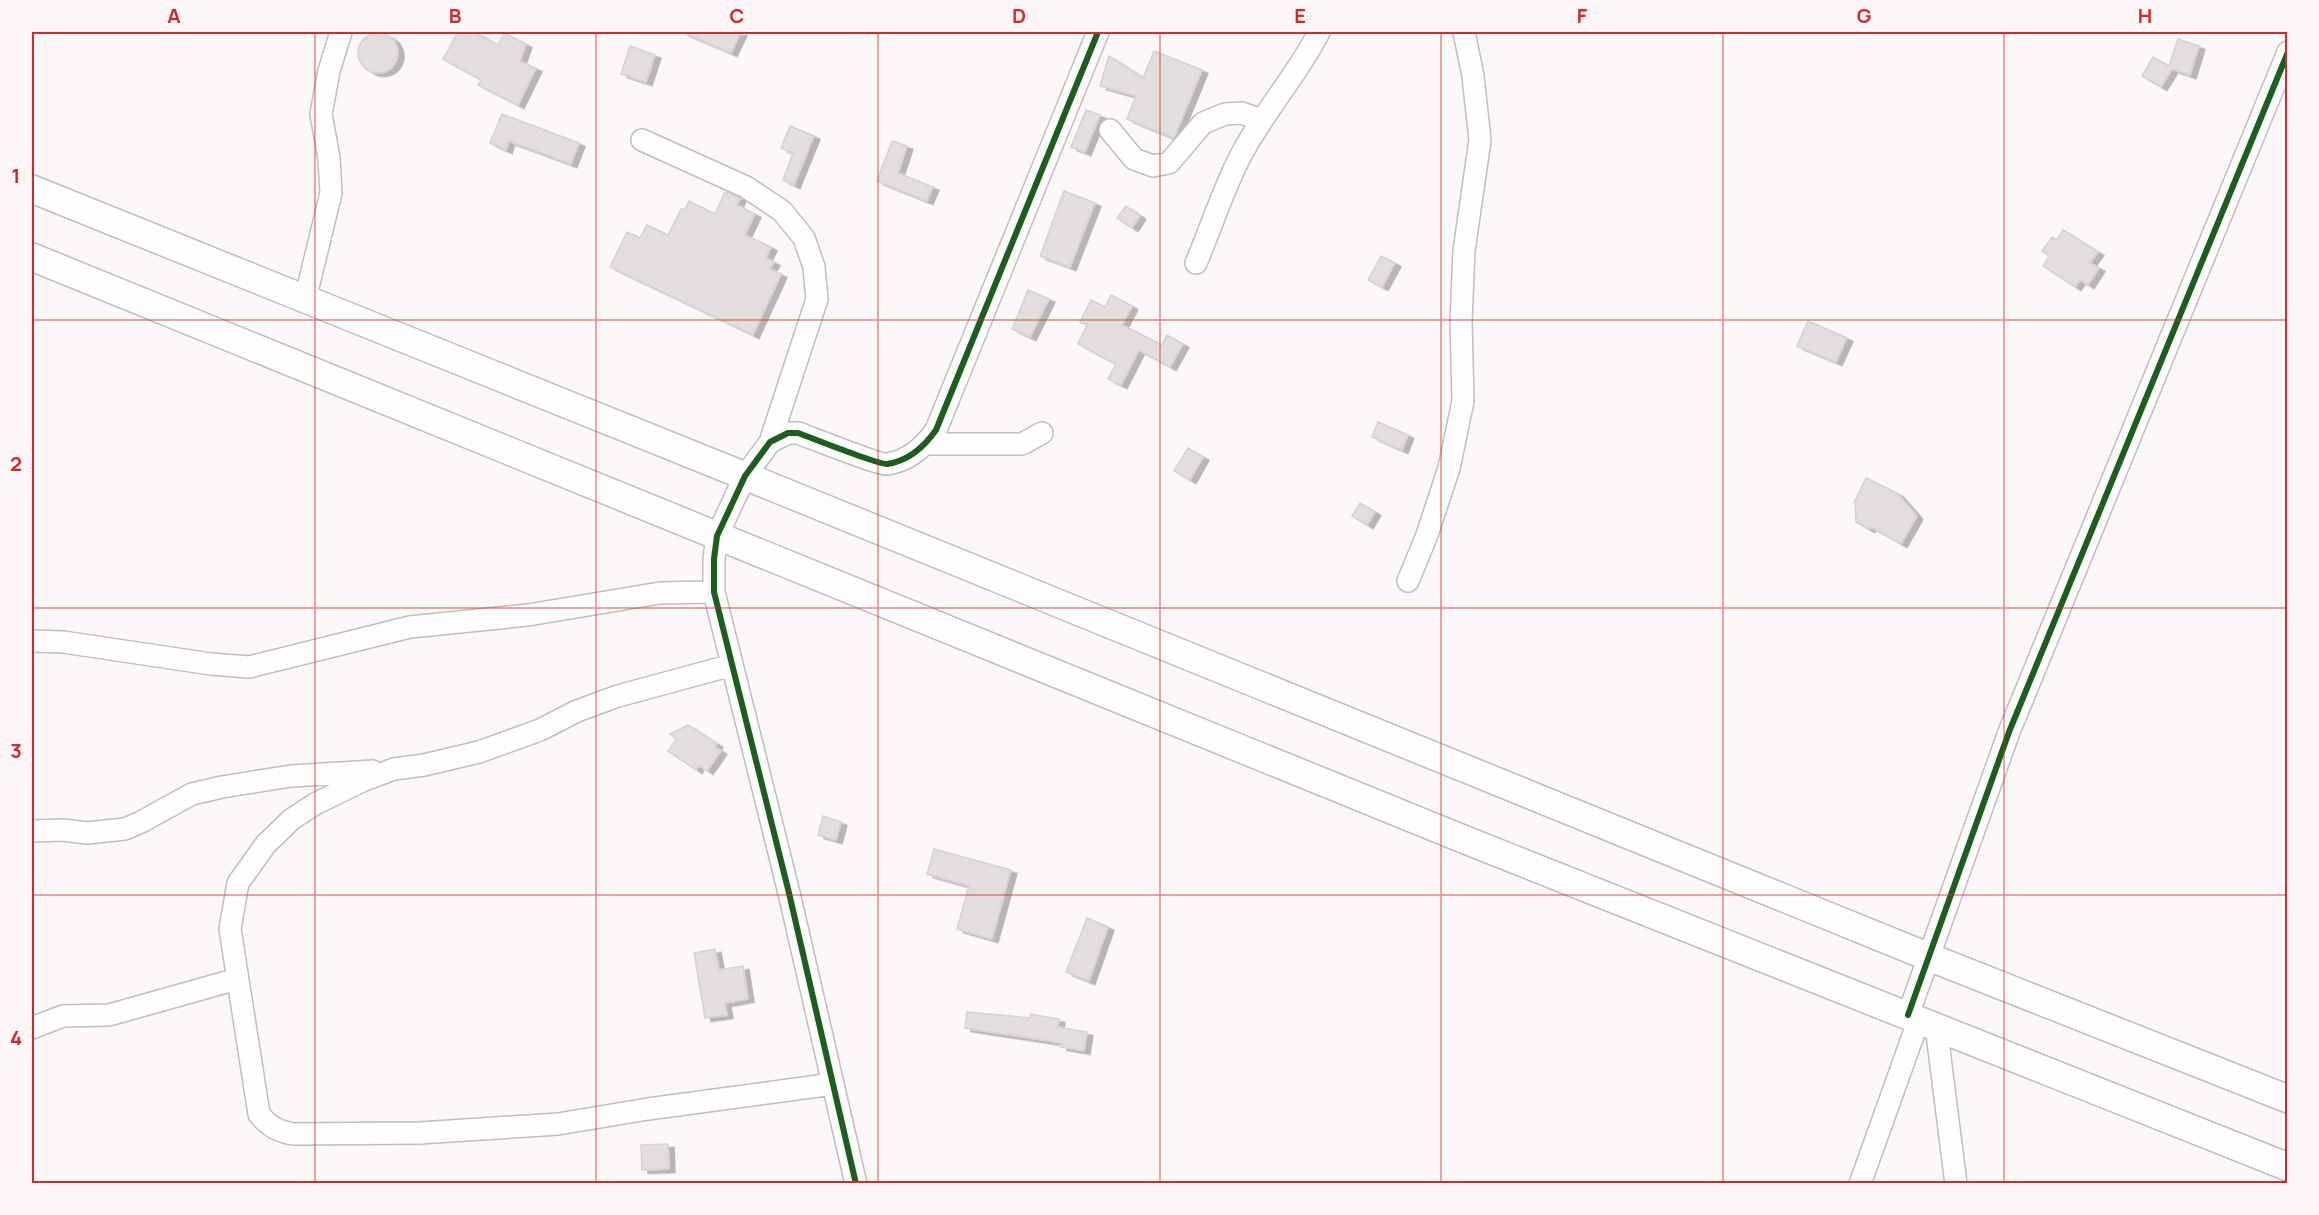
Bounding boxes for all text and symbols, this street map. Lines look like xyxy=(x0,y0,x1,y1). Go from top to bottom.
text: A xyxy=(167,2,181,29)
text: B xyxy=(449,2,462,29)
text: C xyxy=(730,2,744,29)
text: D xyxy=(1012,2,1026,29)
text: E xyxy=(1294,2,1306,29)
text: F xyxy=(1577,2,1588,29)
text: G xyxy=(1857,2,1872,29)
text: H xyxy=(2138,2,2152,29)
text: 1 xyxy=(12,162,20,189)
text: 2 xyxy=(10,450,22,477)
text: 3 xyxy=(10,737,22,764)
text: 4 xyxy=(10,1024,22,1051)

